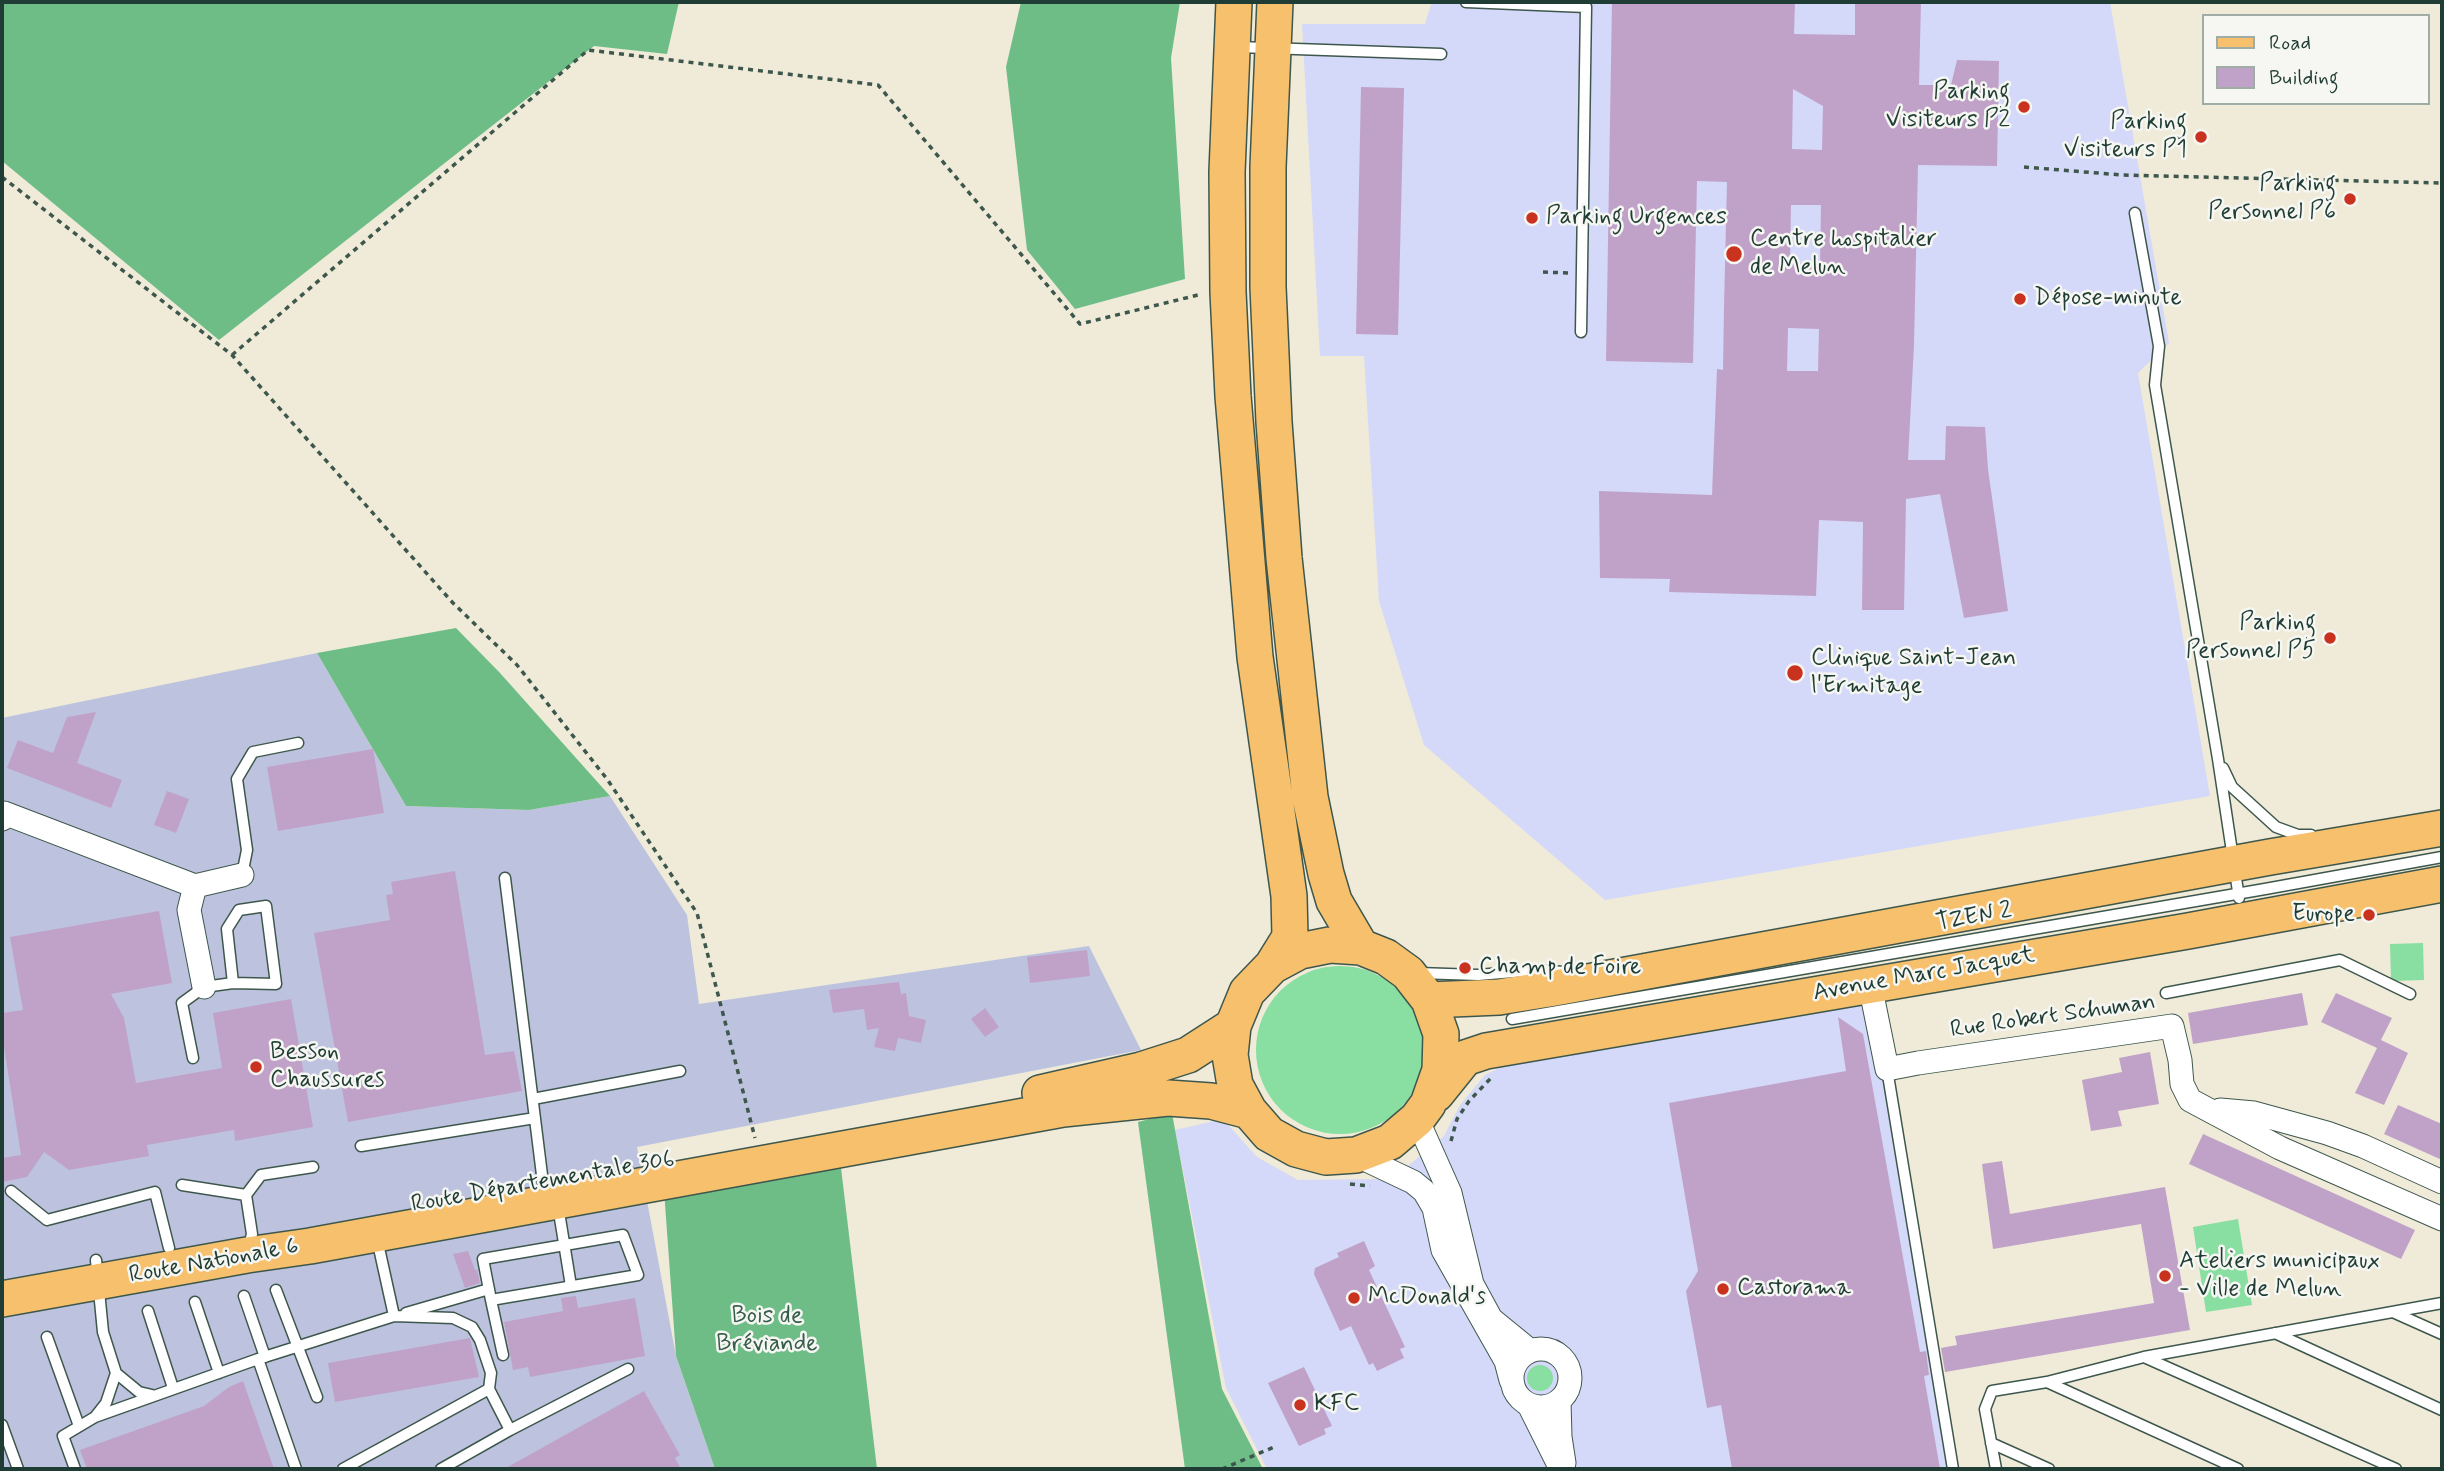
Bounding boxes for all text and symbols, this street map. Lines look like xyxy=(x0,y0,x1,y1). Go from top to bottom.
legend xyxy=(2202,14,2430,105)
text: Road xyxy=(2269,29,2311,57)
text: Building xyxy=(2269,64,2339,92)
place label: Parking Visiteurs P2 xyxy=(1886,79,2010,135)
marker: Parking Visiteurs P2 xyxy=(2016,99,2032,115)
place label: Parking Visiteurs P1 xyxy=(2064,109,2187,165)
marker: Parking Visiteurs P1 xyxy=(2193,129,2209,145)
place label: Parking Personnel P6 xyxy=(2208,171,2336,227)
marker: Parking Personnel P6 xyxy=(2342,191,2358,207)
place label: Parking Urgences xyxy=(1546,204,1727,232)
marker: Parking Urgences xyxy=(1524,210,1540,226)
place label: Centre hospitalier de Melun xyxy=(1750,226,1937,282)
marker: Centre hospitalier de Melun xyxy=(1724,244,1744,264)
place label: Dépose-minute xyxy=(2034,285,2182,313)
marker: Dépose-minute xyxy=(2012,291,2028,307)
place label: Parking Personnel P5 xyxy=(2186,610,2316,666)
marker: Parking Personnel P5 xyxy=(2322,630,2338,646)
place label: Clinique Saint-Jean l'Ermitage xyxy=(1811,645,2016,701)
marker: Clinique Saint-Jean l'Ermitage xyxy=(1785,663,1805,683)
street label: TZEN 2 xyxy=(1934,897,2014,939)
place label: Europe xyxy=(2292,901,2355,929)
marker: Europe xyxy=(2361,907,2377,923)
street label: Avenue Marc Jacquet xyxy=(1811,941,2037,1009)
place label: Champ de Foire xyxy=(1479,954,1641,982)
marker: Champ de Foire xyxy=(1457,960,1473,976)
street label: Rue Robert Schuman xyxy=(1949,988,2157,1046)
place label: Besson Chaussures xyxy=(270,1039,384,1095)
marker: Besson Chaussures xyxy=(248,1059,264,1075)
street label: Route Départementale 306 xyxy=(409,1146,677,1220)
street label: Route Nationale 6 xyxy=(127,1233,301,1291)
place label: Ateliers municipaux - Ville de Melun xyxy=(2179,1248,2380,1304)
marker: Ateliers municipaux - Ville de Melun xyxy=(2157,1268,2173,1284)
place label: Castorama xyxy=(1737,1275,1851,1303)
marker: Castorama xyxy=(1715,1281,1731,1297)
place label: McDonald's xyxy=(1368,1284,1486,1312)
marker: McDonald's xyxy=(1346,1290,1362,1306)
park label: Bois de Bréviande xyxy=(716,1303,818,1359)
place label: KFC xyxy=(1314,1391,1359,1419)
marker: KFC xyxy=(1292,1397,1308,1413)

